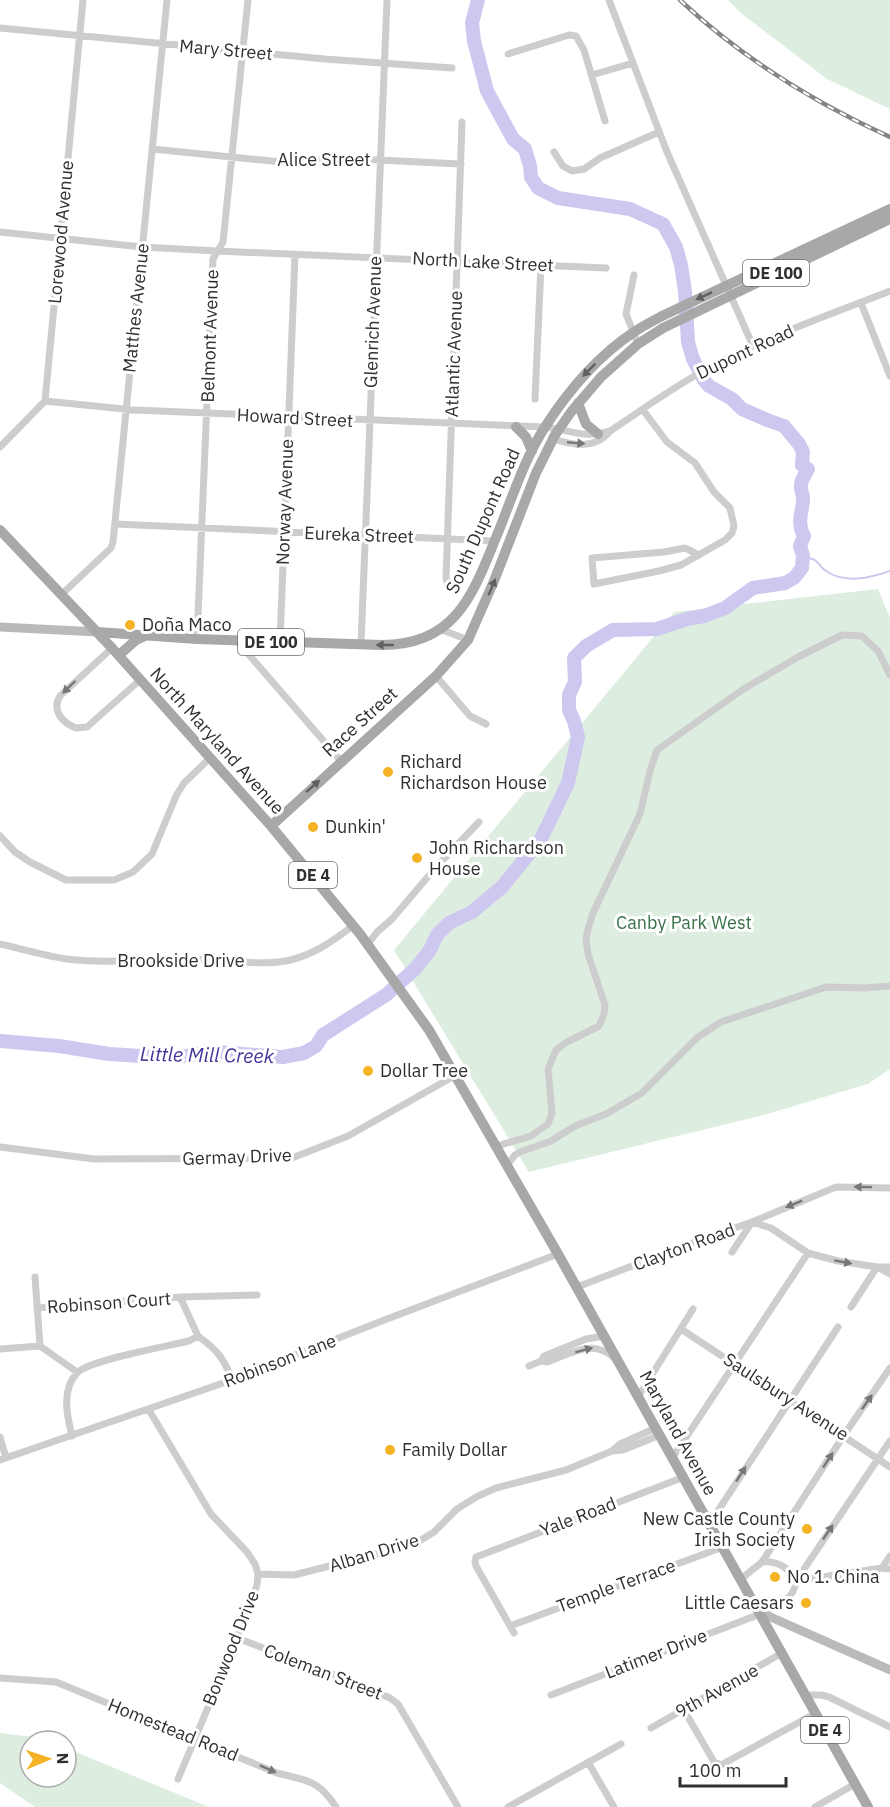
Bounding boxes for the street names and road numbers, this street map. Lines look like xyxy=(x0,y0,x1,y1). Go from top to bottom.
street label: Mary Street xyxy=(178,34,274,65)
street label: Alice Street xyxy=(277,148,371,171)
street label: Lorewood Avenue xyxy=(43,159,78,305)
street label: Matthes Avenue xyxy=(117,242,154,374)
street label: North Lake Street xyxy=(412,246,554,277)
street label: Glenrich Avenue xyxy=(359,255,386,388)
road number: DE 100 xyxy=(743,260,809,286)
street label: Belmont Avenue xyxy=(196,269,223,403)
street label: Atlantic Avenue xyxy=(440,290,467,418)
street label: Dupont Road xyxy=(692,319,797,384)
street label: Howard Street xyxy=(236,403,354,432)
street label: Norway Avenue xyxy=(271,438,298,565)
street label: South Dupont Road xyxy=(440,445,525,597)
street label: Eureka Street xyxy=(304,521,414,548)
road number: DE 100 xyxy=(238,629,304,655)
street label: North Maryland Avenue xyxy=(145,662,289,819)
street label: Race Street xyxy=(317,682,402,761)
road number: DE 4 xyxy=(289,862,337,888)
street label: Brookside Drive xyxy=(117,949,245,972)
street label: Germay Drive xyxy=(182,1143,292,1170)
street label: Clayton Road xyxy=(630,1217,738,1276)
street label: Robinson Court xyxy=(46,1287,172,1318)
street label: Robinson Lane xyxy=(220,1329,339,1393)
street label: Saulsbury Avenue xyxy=(719,1348,853,1446)
street label: Maryland Avenue xyxy=(635,1366,722,1499)
street label: Yale Road xyxy=(536,1491,619,1542)
street label: Alban Drive xyxy=(326,1528,422,1577)
street label: Temple Terrace xyxy=(553,1553,678,1618)
street label: Bonwood Drive xyxy=(197,1587,264,1709)
street label: Latimer Drive xyxy=(601,1623,710,1684)
street label: Coleman Street xyxy=(261,1638,386,1705)
street label: 9th Avenue xyxy=(671,1658,763,1723)
street label: Homestead Road xyxy=(105,1693,242,1766)
road number: DE 4 xyxy=(801,1717,849,1743)

